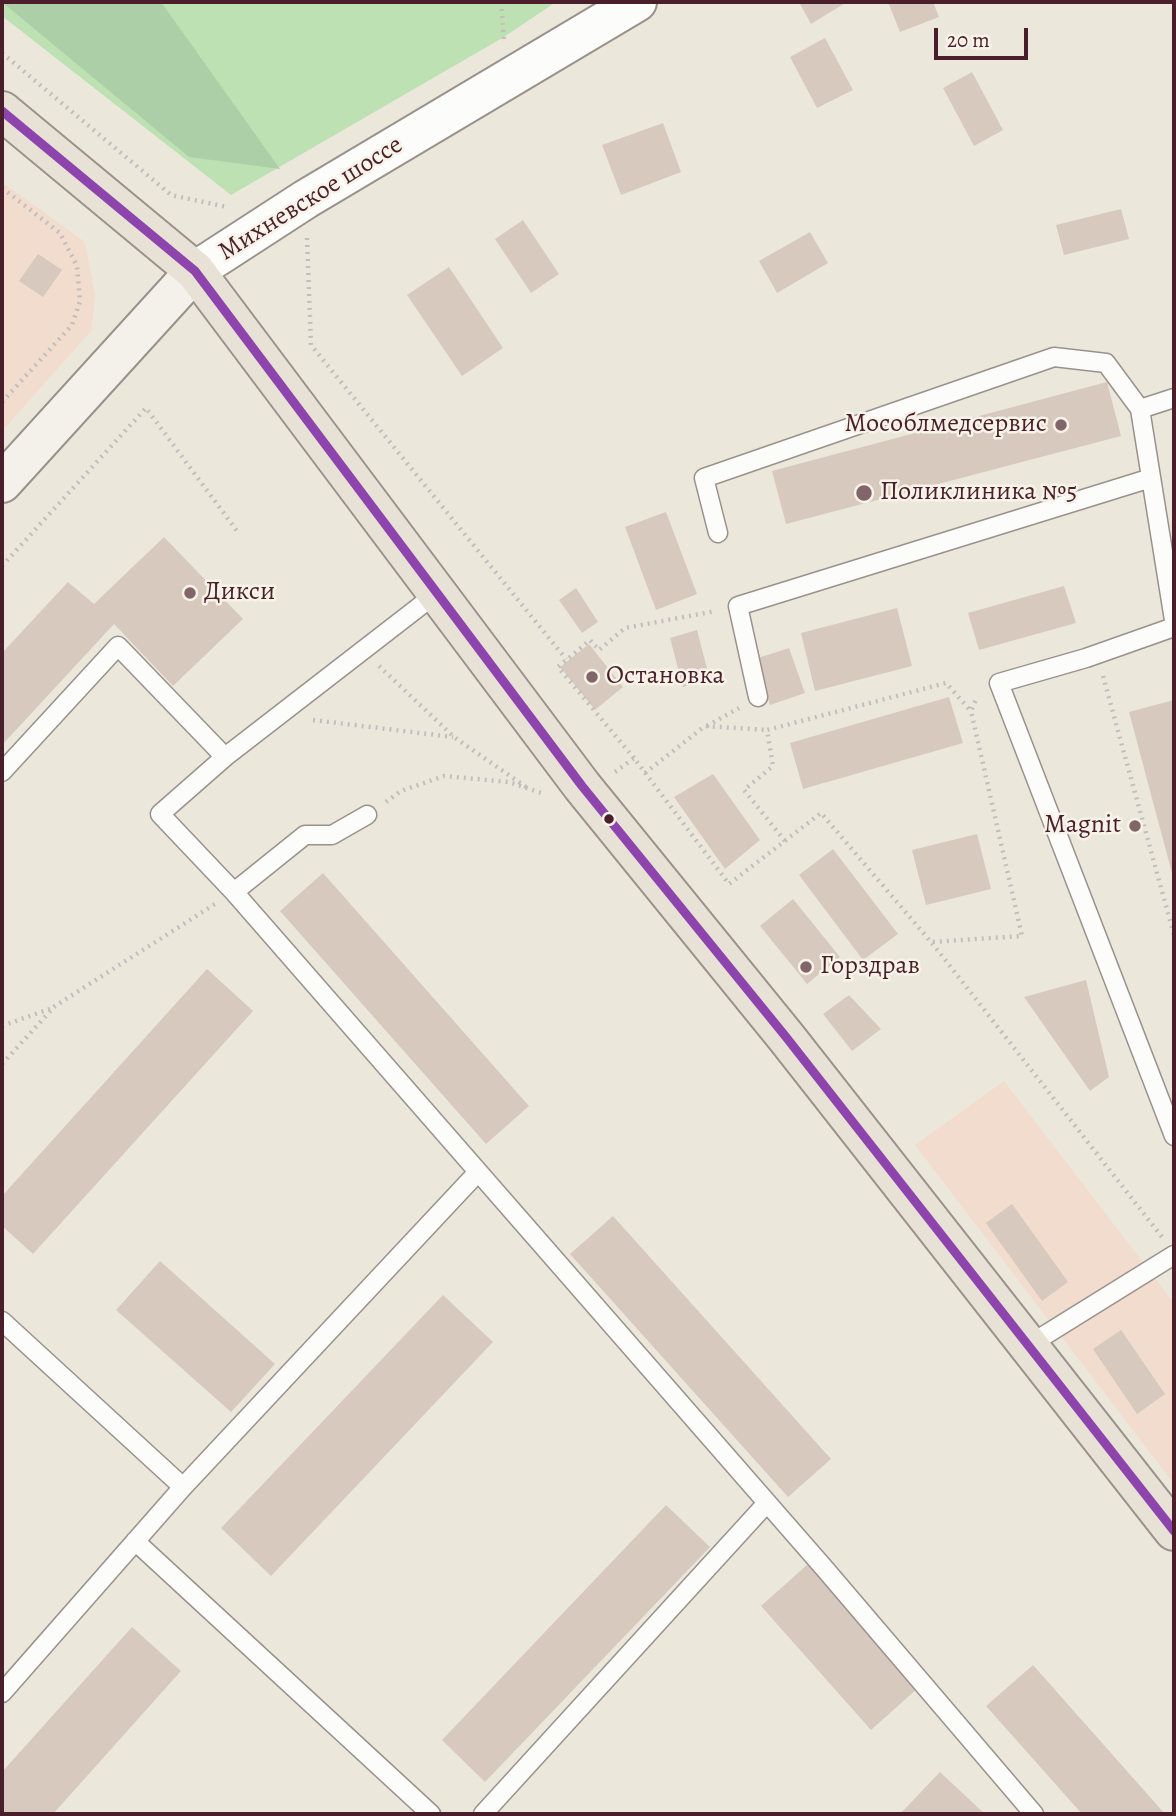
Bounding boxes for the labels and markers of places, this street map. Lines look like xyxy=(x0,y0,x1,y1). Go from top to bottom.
place label: Мособлмедсервис xyxy=(844,409,1047,441)
marker: Мособлмедсервис xyxy=(1053,417,1069,433)
place label: Поликлиника №5 xyxy=(880,477,1077,509)
marker: Поликлиника №5 xyxy=(854,483,874,503)
place label: Дикси xyxy=(204,577,275,609)
marker: Дикси xyxy=(182,585,198,601)
place label: Остановка xyxy=(606,661,724,693)
marker: Остановка xyxy=(584,669,600,685)
place label: Magnit xyxy=(1044,810,1121,842)
unlabelled marker xyxy=(602,812,616,826)
marker: Magnit xyxy=(1127,818,1143,834)
place label: Горздрав xyxy=(820,951,920,983)
marker: Горздрав xyxy=(798,959,814,975)

